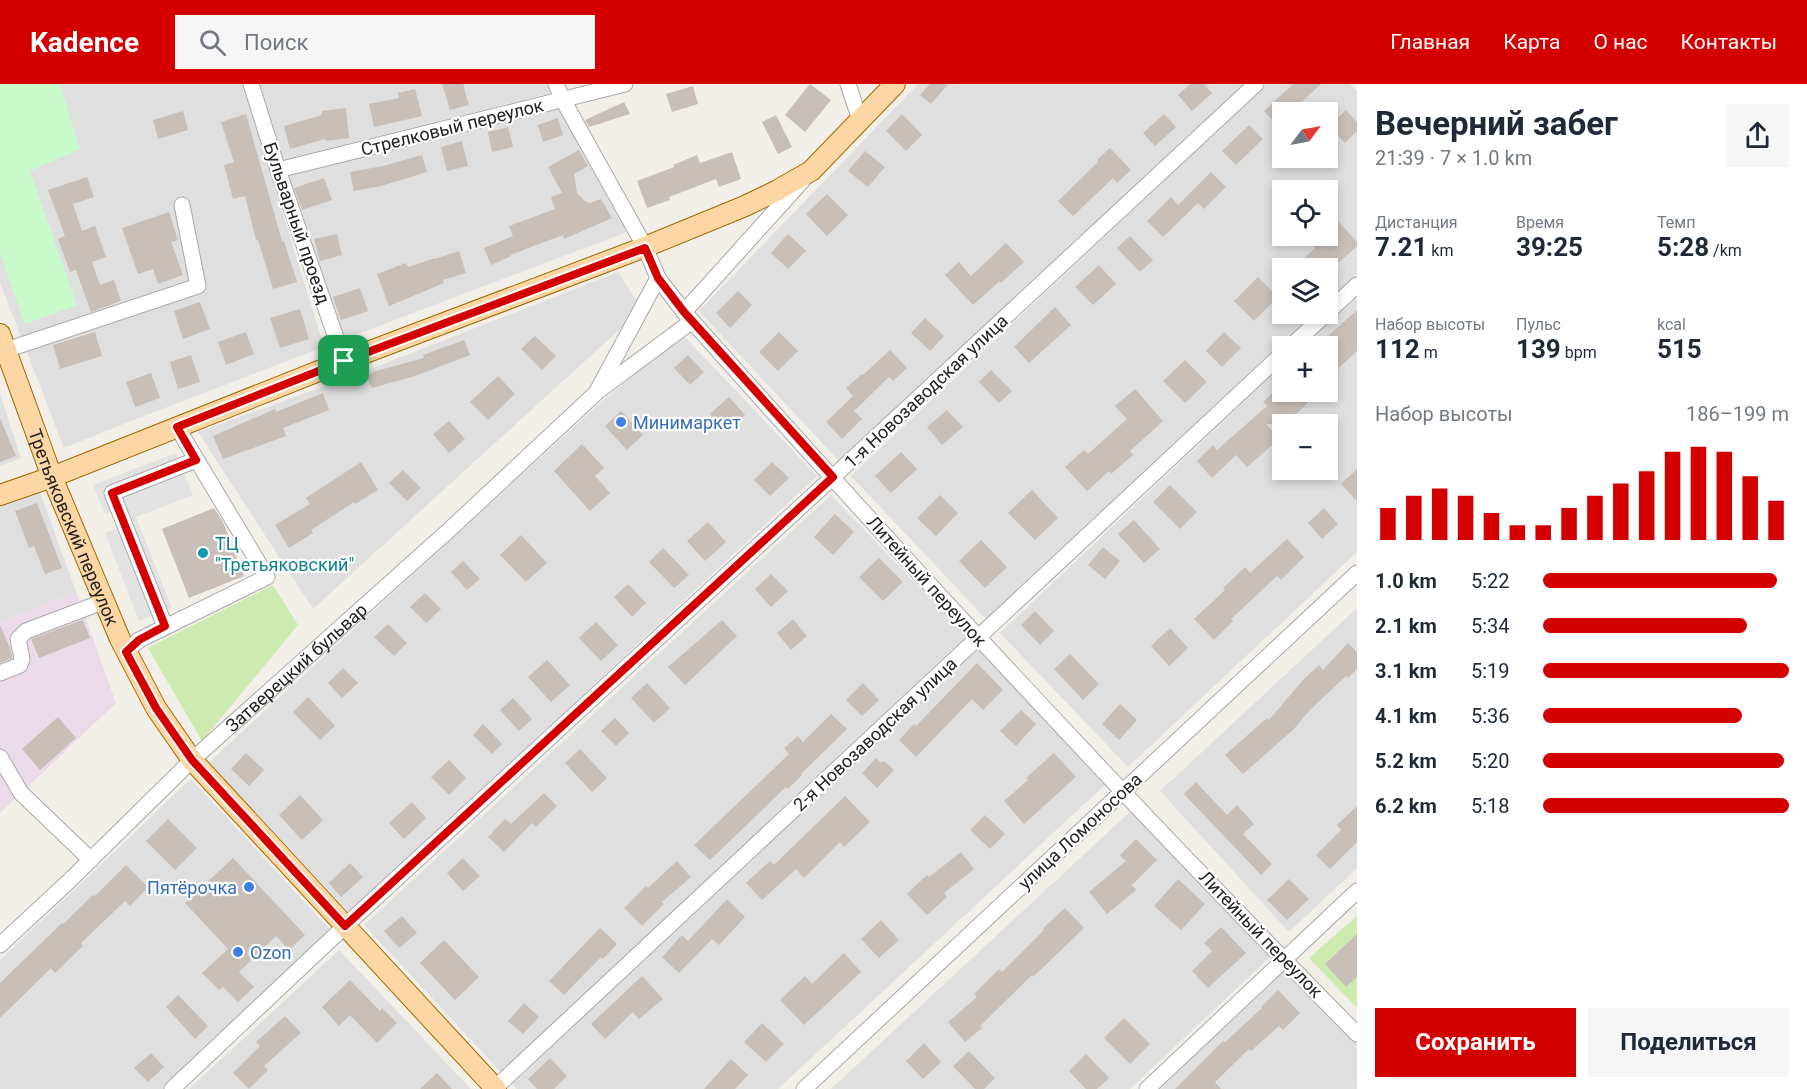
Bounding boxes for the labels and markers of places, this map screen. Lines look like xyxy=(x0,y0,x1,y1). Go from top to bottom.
pin xyxy=(318,335,369,386)
place label: Минимаркет xyxy=(633,412,741,433)
marker: Минимаркет xyxy=(614,415,628,429)
place label: ТЦ "Третьяковский" xyxy=(215,533,354,575)
marker: ТЦ "Третьяковский" xyxy=(196,546,210,560)
place label: Пятёрочка xyxy=(147,877,237,898)
marker: Пятёрочка xyxy=(242,880,256,894)
place label: Ozon xyxy=(250,942,291,963)
marker: Ozon xyxy=(231,945,245,959)

